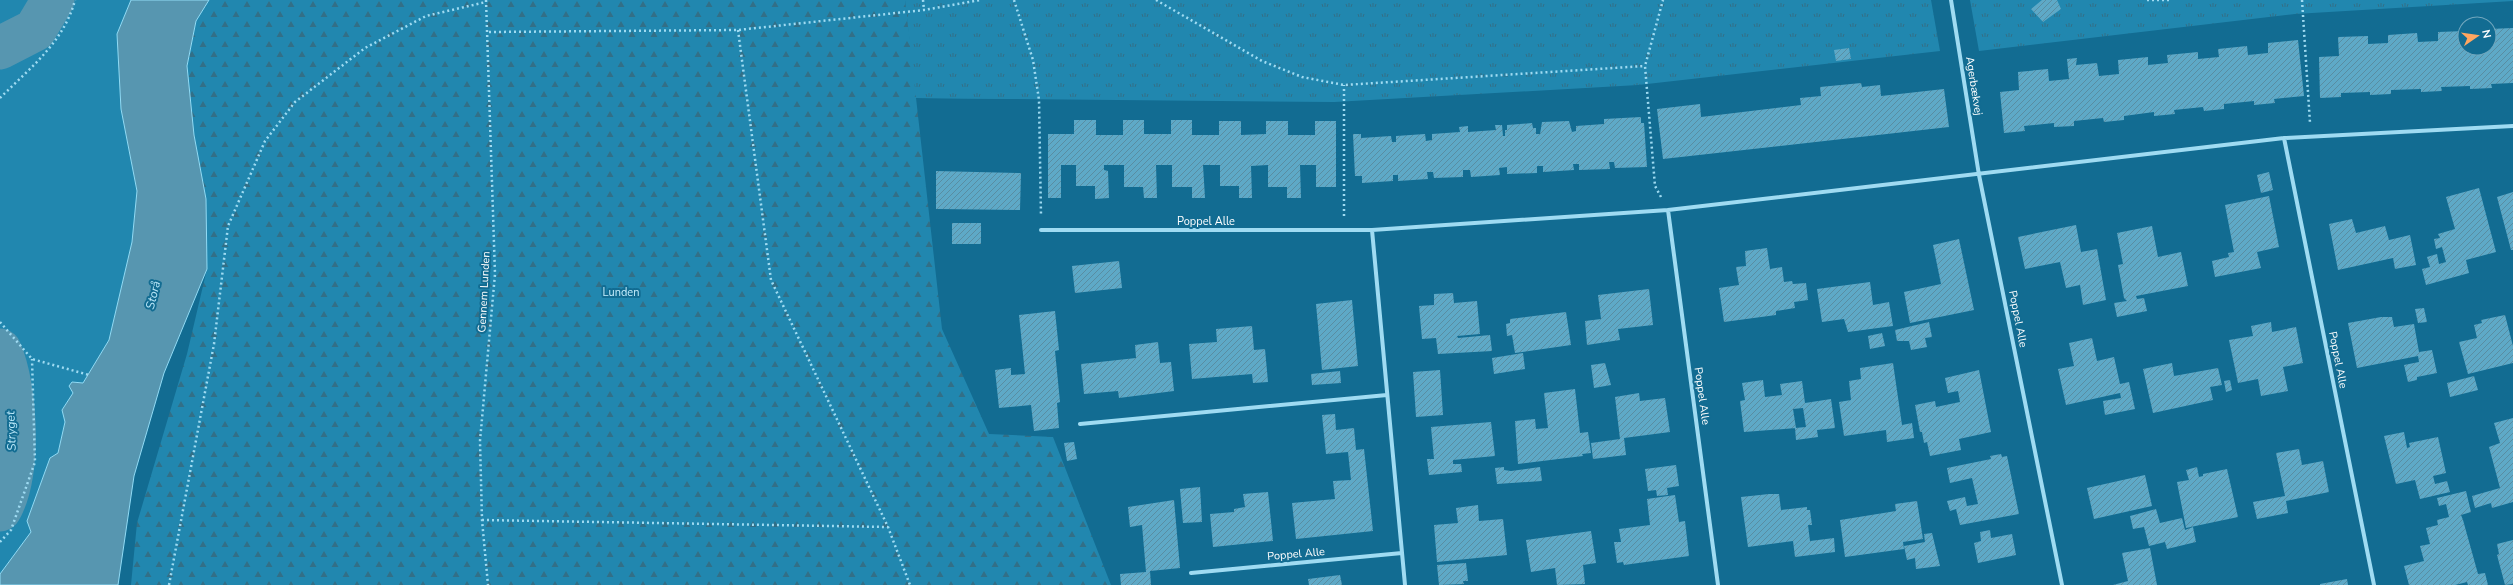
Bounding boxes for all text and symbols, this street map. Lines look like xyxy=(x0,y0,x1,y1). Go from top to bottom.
north arrow xyxy=(2457,16,2497,56)
text: N xyxy=(2478,28,2494,40)
street label: Agerbækvej xyxy=(1962,55,1986,117)
street label: Poppel Alle xyxy=(1177,214,1235,229)
street label: Gennem Lunden xyxy=(474,251,494,333)
water label: Storå xyxy=(142,279,164,311)
park label: Lunden xyxy=(603,285,639,300)
street label: Poppel Alle xyxy=(2005,289,2031,349)
street label: Poppel Alle xyxy=(2325,330,2351,390)
street label: Poppel Alle xyxy=(1691,366,1713,426)
water label: Stryget xyxy=(2,410,20,451)
street label: Poppel Alle xyxy=(1266,544,1326,564)

